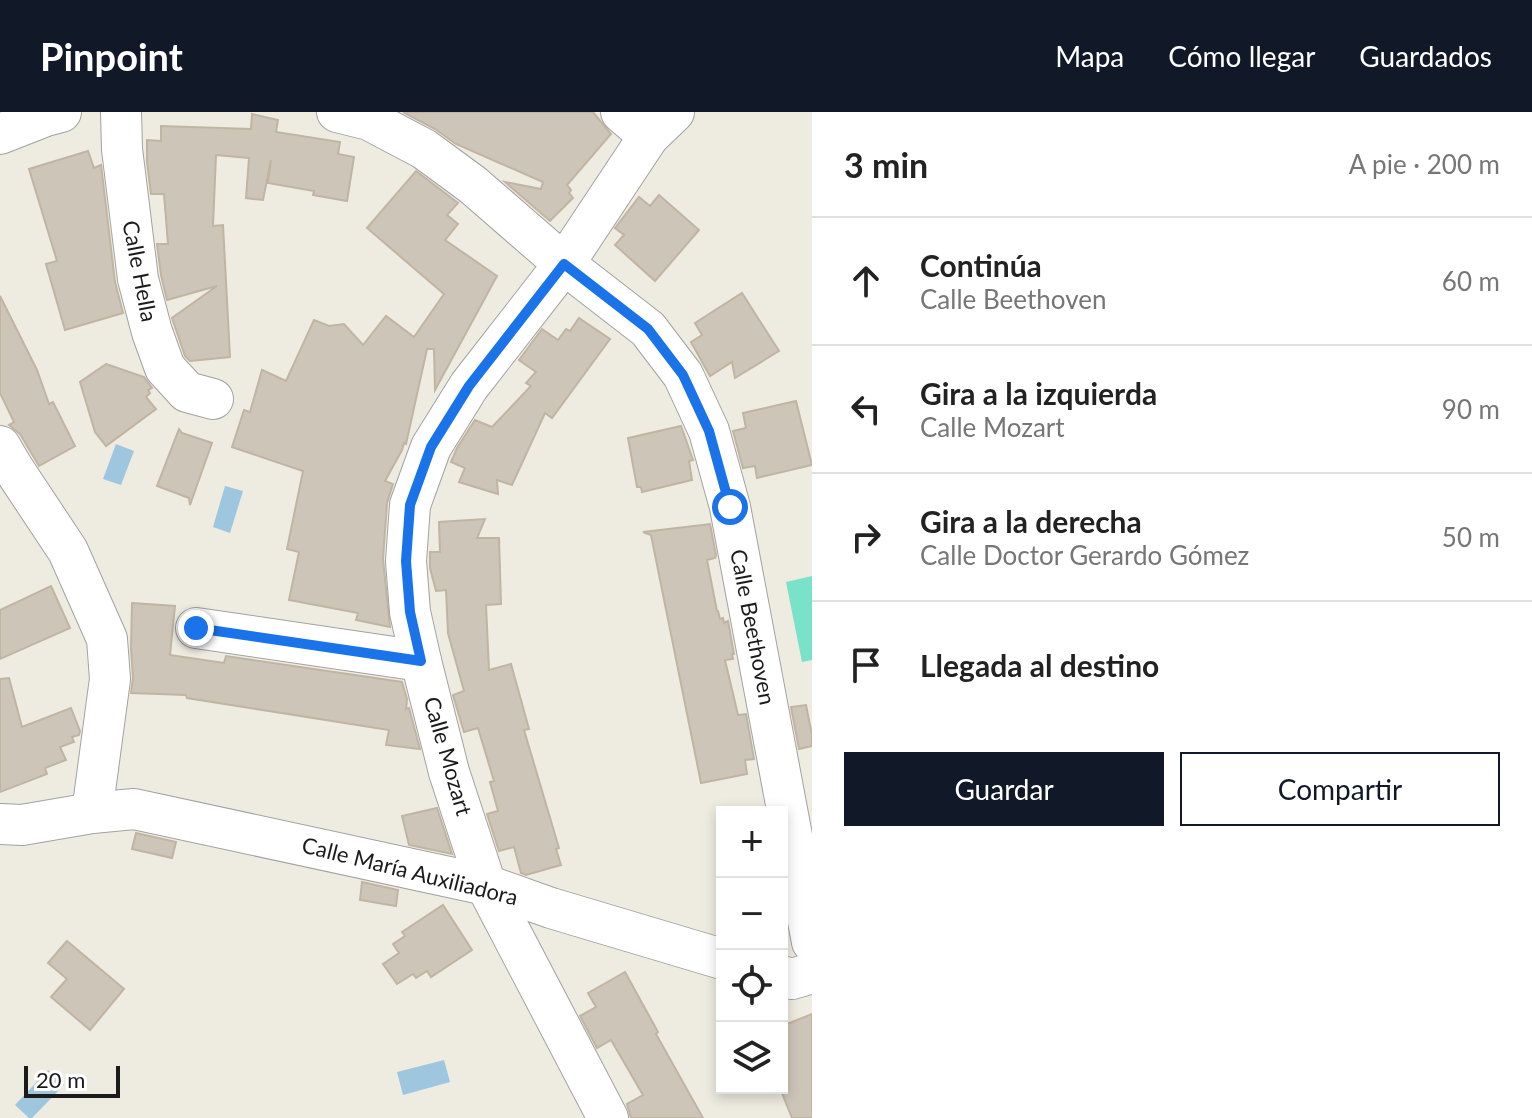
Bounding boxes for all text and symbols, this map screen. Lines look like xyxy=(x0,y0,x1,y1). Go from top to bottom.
text: Pinpoint xyxy=(40,33,183,79)
text: Mapa xyxy=(1055,39,1124,73)
text: Cómo llegar xyxy=(1168,39,1315,73)
text: Guardados xyxy=(1359,39,1492,73)
text: 3 min xyxy=(844,144,928,185)
text: A pie · 200 m xyxy=(1349,148,1500,180)
street label: Calle Hella xyxy=(117,218,164,324)
text: Continúa xyxy=(920,247,1042,283)
icon: ahead xyxy=(844,259,888,303)
text: 60 m xyxy=(1442,265,1500,297)
text: Calle Beethoven xyxy=(920,283,1106,315)
text: Gira a la izquierda xyxy=(920,375,1157,411)
icon: left xyxy=(844,387,888,431)
text: 90 m xyxy=(1442,393,1500,425)
text: Calle Mozart xyxy=(920,411,1065,443)
route start xyxy=(712,489,748,525)
text: Gira a la derecha xyxy=(920,503,1142,539)
icon: right xyxy=(844,515,888,559)
text: 50 m xyxy=(1442,521,1500,553)
text: Calle Doctor Gerardo Gómez xyxy=(920,539,1249,571)
street label: Calle Beethoven xyxy=(725,547,782,707)
route end xyxy=(178,610,214,646)
icon: arrive xyxy=(844,643,888,687)
text: Llegada al destino xyxy=(920,647,1159,683)
street label: Calle Mozart xyxy=(419,693,478,819)
button: Guardar xyxy=(844,752,1164,826)
button: Compartir xyxy=(1180,752,1500,826)
map controls xyxy=(716,806,788,1094)
button: + xyxy=(716,806,788,878)
street label: Calle María Auxiliadora xyxy=(299,831,521,910)
button: − xyxy=(716,878,788,950)
button: locate xyxy=(716,950,788,1022)
button: layers xyxy=(716,1022,788,1094)
scale bar xyxy=(24,1062,120,1098)
text: 20 m xyxy=(36,1066,85,1093)

